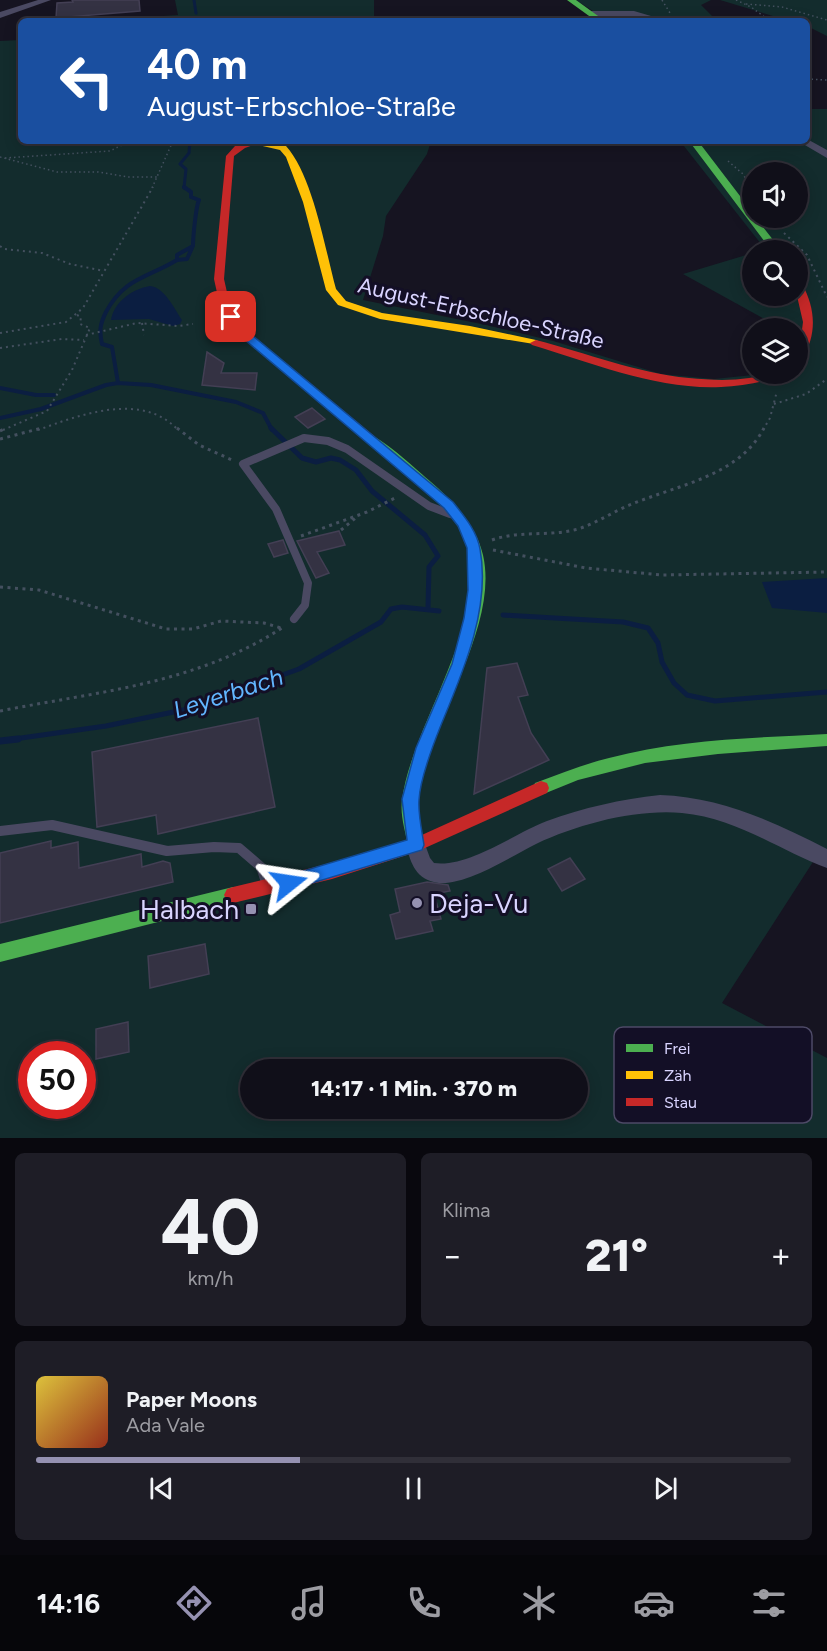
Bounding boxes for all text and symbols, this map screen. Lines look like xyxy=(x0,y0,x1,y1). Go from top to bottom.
text: 40 m xyxy=(147,39,247,90)
icon: left xyxy=(48,42,126,120)
text: August-Erbschloe-Straße xyxy=(147,90,456,123)
map controls xyxy=(742,162,808,384)
button: sound xyxy=(742,162,808,228)
button: search xyxy=(742,240,808,306)
street label: August-Erbschloe-Straße xyxy=(355,272,607,354)
pin xyxy=(205,291,256,342)
icon: arrive xyxy=(214,300,247,333)
button: layers xyxy=(742,318,808,384)
water label: Leyerbach xyxy=(169,662,287,724)
position arrow xyxy=(257,851,321,915)
place label: Deja-Vu xyxy=(429,887,528,920)
place label: Halbach xyxy=(140,893,239,926)
marker: Deja-Vu xyxy=(410,896,424,910)
marker: Halbach xyxy=(244,902,258,916)
legend xyxy=(614,1027,812,1123)
text: Frei xyxy=(664,1039,690,1058)
speed limit sign: 50 xyxy=(18,1041,96,1119)
text: Zäh xyxy=(664,1066,691,1085)
text: 14:17 · 1 Min. · 370 m xyxy=(311,1075,517,1102)
text: Stau xyxy=(664,1093,697,1112)
text: 40 xyxy=(161,1180,260,1274)
text: Klima xyxy=(442,1198,490,1222)
text: 21° xyxy=(585,1228,648,1282)
text: − xyxy=(442,1236,463,1275)
text: + xyxy=(770,1236,791,1275)
text: km/h xyxy=(188,1266,233,1290)
text: Paper Moons xyxy=(126,1386,257,1413)
text: Ada Vale xyxy=(126,1413,205,1437)
icon: previous xyxy=(145,1472,178,1505)
icon: pause xyxy=(397,1472,430,1505)
icon: next xyxy=(649,1472,682,1505)
icon: directions xyxy=(173,1582,215,1624)
icon: music xyxy=(288,1582,330,1624)
icon: phone xyxy=(403,1582,445,1624)
icon: climate xyxy=(518,1582,560,1624)
icon: car xyxy=(633,1582,675,1624)
icon: filters xyxy=(748,1582,790,1624)
text: 14:16 xyxy=(37,1587,100,1620)

